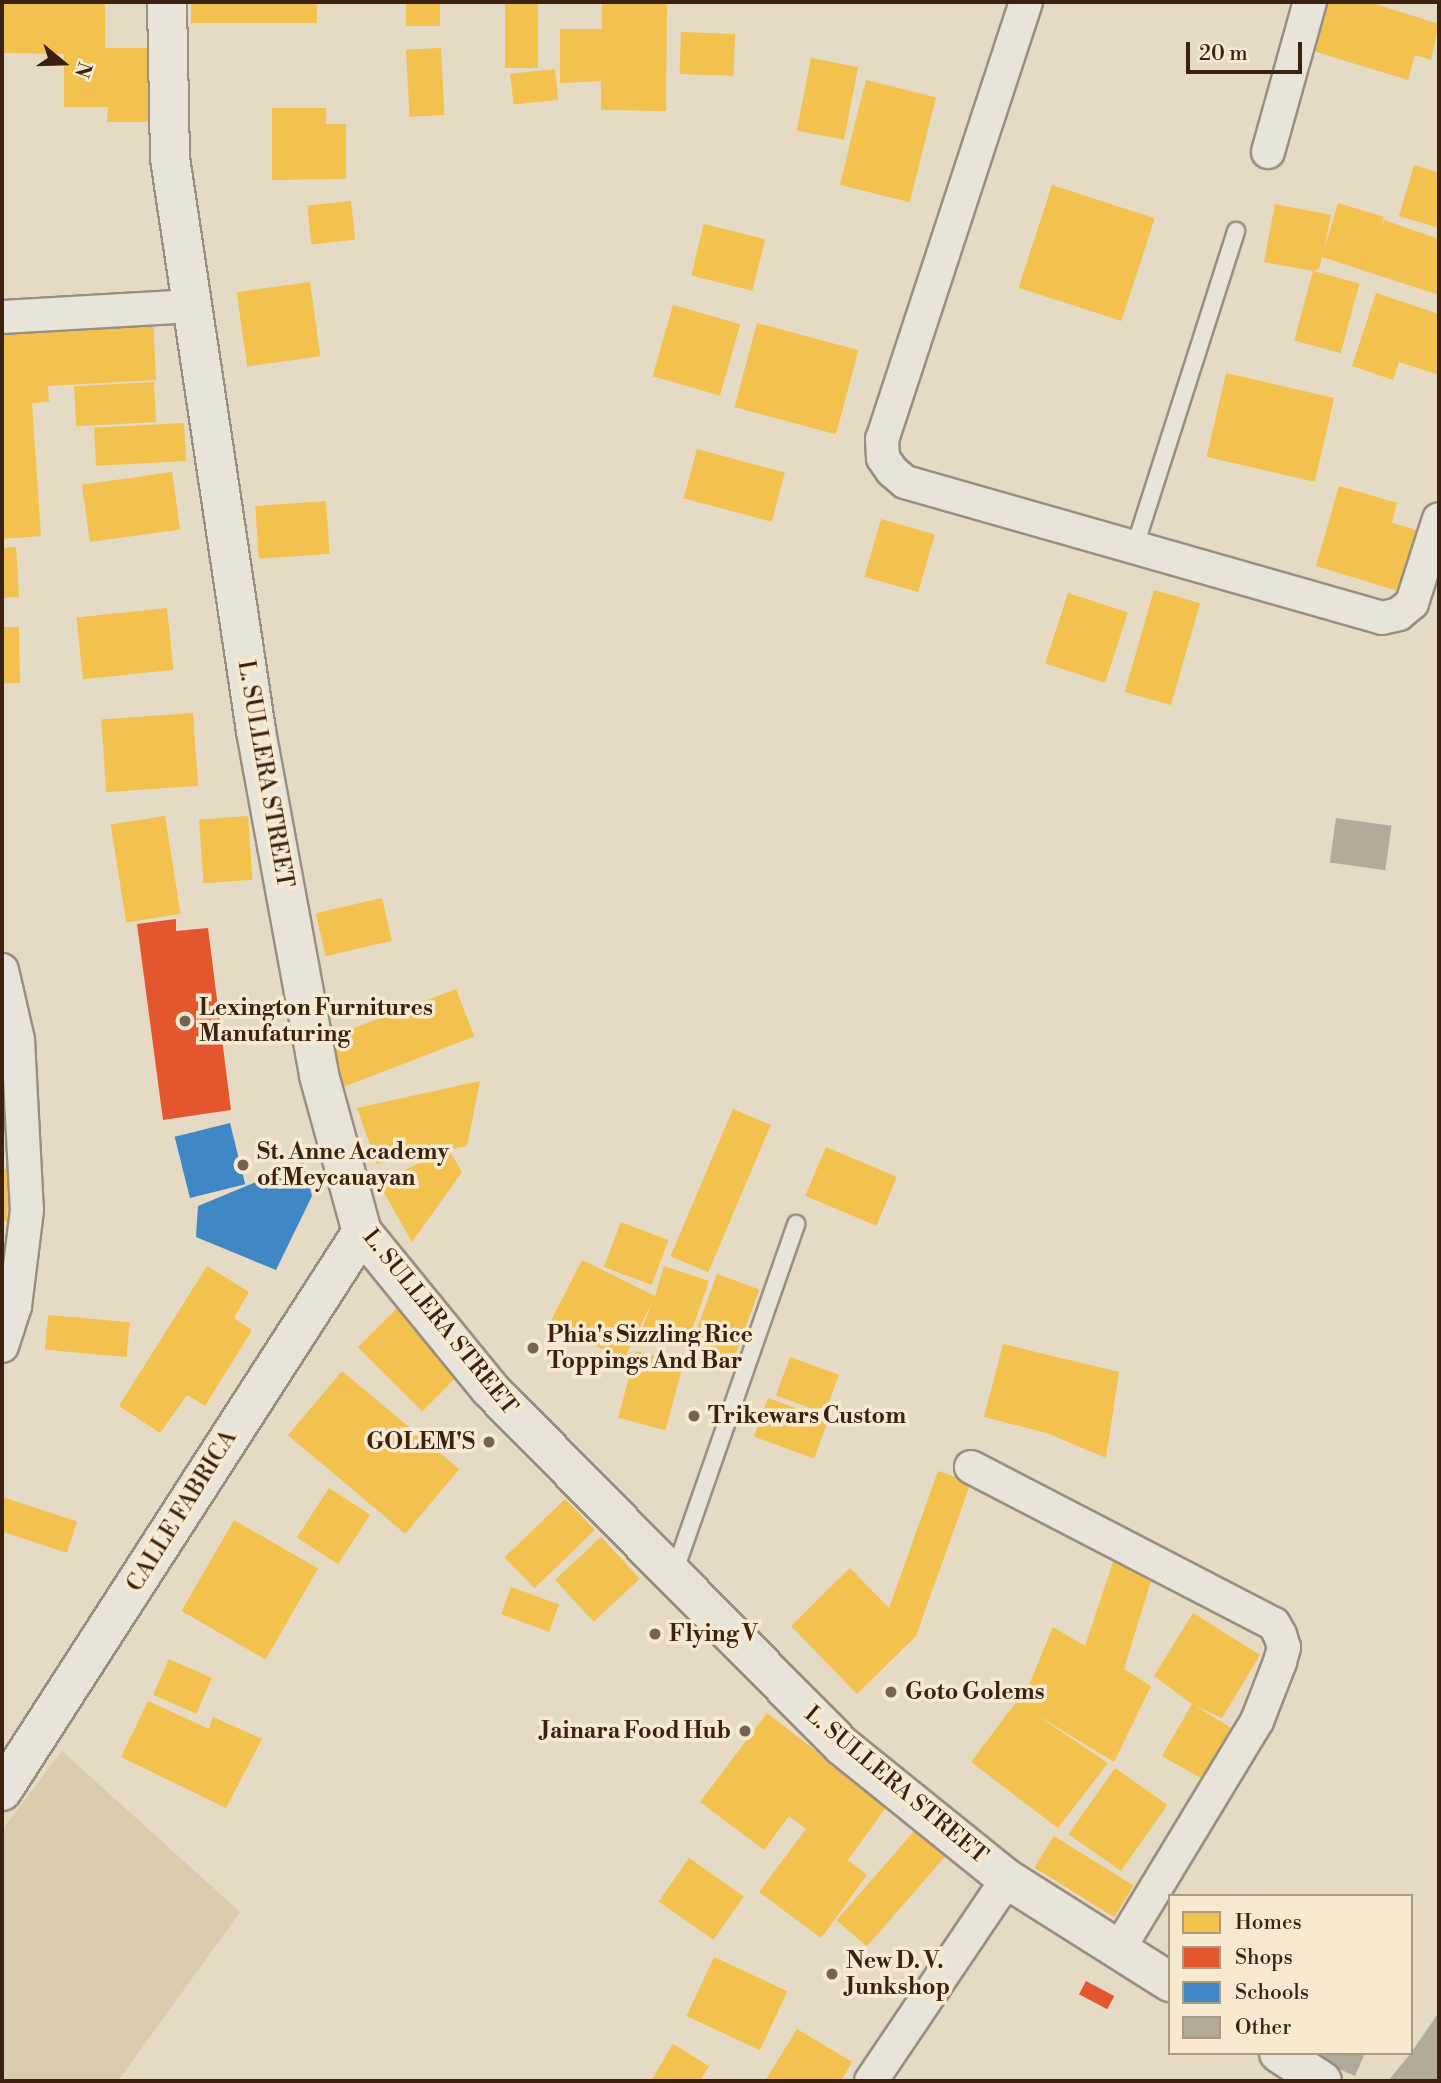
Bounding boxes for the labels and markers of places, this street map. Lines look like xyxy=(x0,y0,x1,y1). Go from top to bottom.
place label: Lexington Furnitures Manufaturing xyxy=(199,994,433,1048)
marker: Lexington Furnitures Manufaturing xyxy=(177,1013,193,1029)
place label: St. Anne Academy of Meycauayan xyxy=(257,1138,449,1192)
marker: St. Anne Academy of Meycauayan xyxy=(235,1157,251,1173)
place label: Phia's Sizzling Rice Toppings And Bar xyxy=(547,1321,753,1375)
marker: Phia's Sizzling Rice Toppings And Bar xyxy=(525,1340,541,1356)
place label: Trikewars Custom xyxy=(708,1402,906,1430)
marker: Trikewars Custom xyxy=(686,1408,702,1424)
place label: GOLEM'S xyxy=(366,1428,475,1456)
marker: GOLEM'S xyxy=(481,1434,497,1450)
place label: Flying V xyxy=(669,1620,758,1648)
marker: Flying V xyxy=(647,1626,663,1642)
place label: Goto Golems xyxy=(905,1678,1045,1706)
marker: Goto Golems xyxy=(883,1684,899,1700)
place label: Jainara Food Hub xyxy=(541,1717,731,1745)
marker: Jainara Food Hub xyxy=(737,1723,753,1739)
place label: New D. V. Junkshop xyxy=(846,1947,950,2001)
marker: New D. V. Junkshop xyxy=(824,1966,840,1982)

